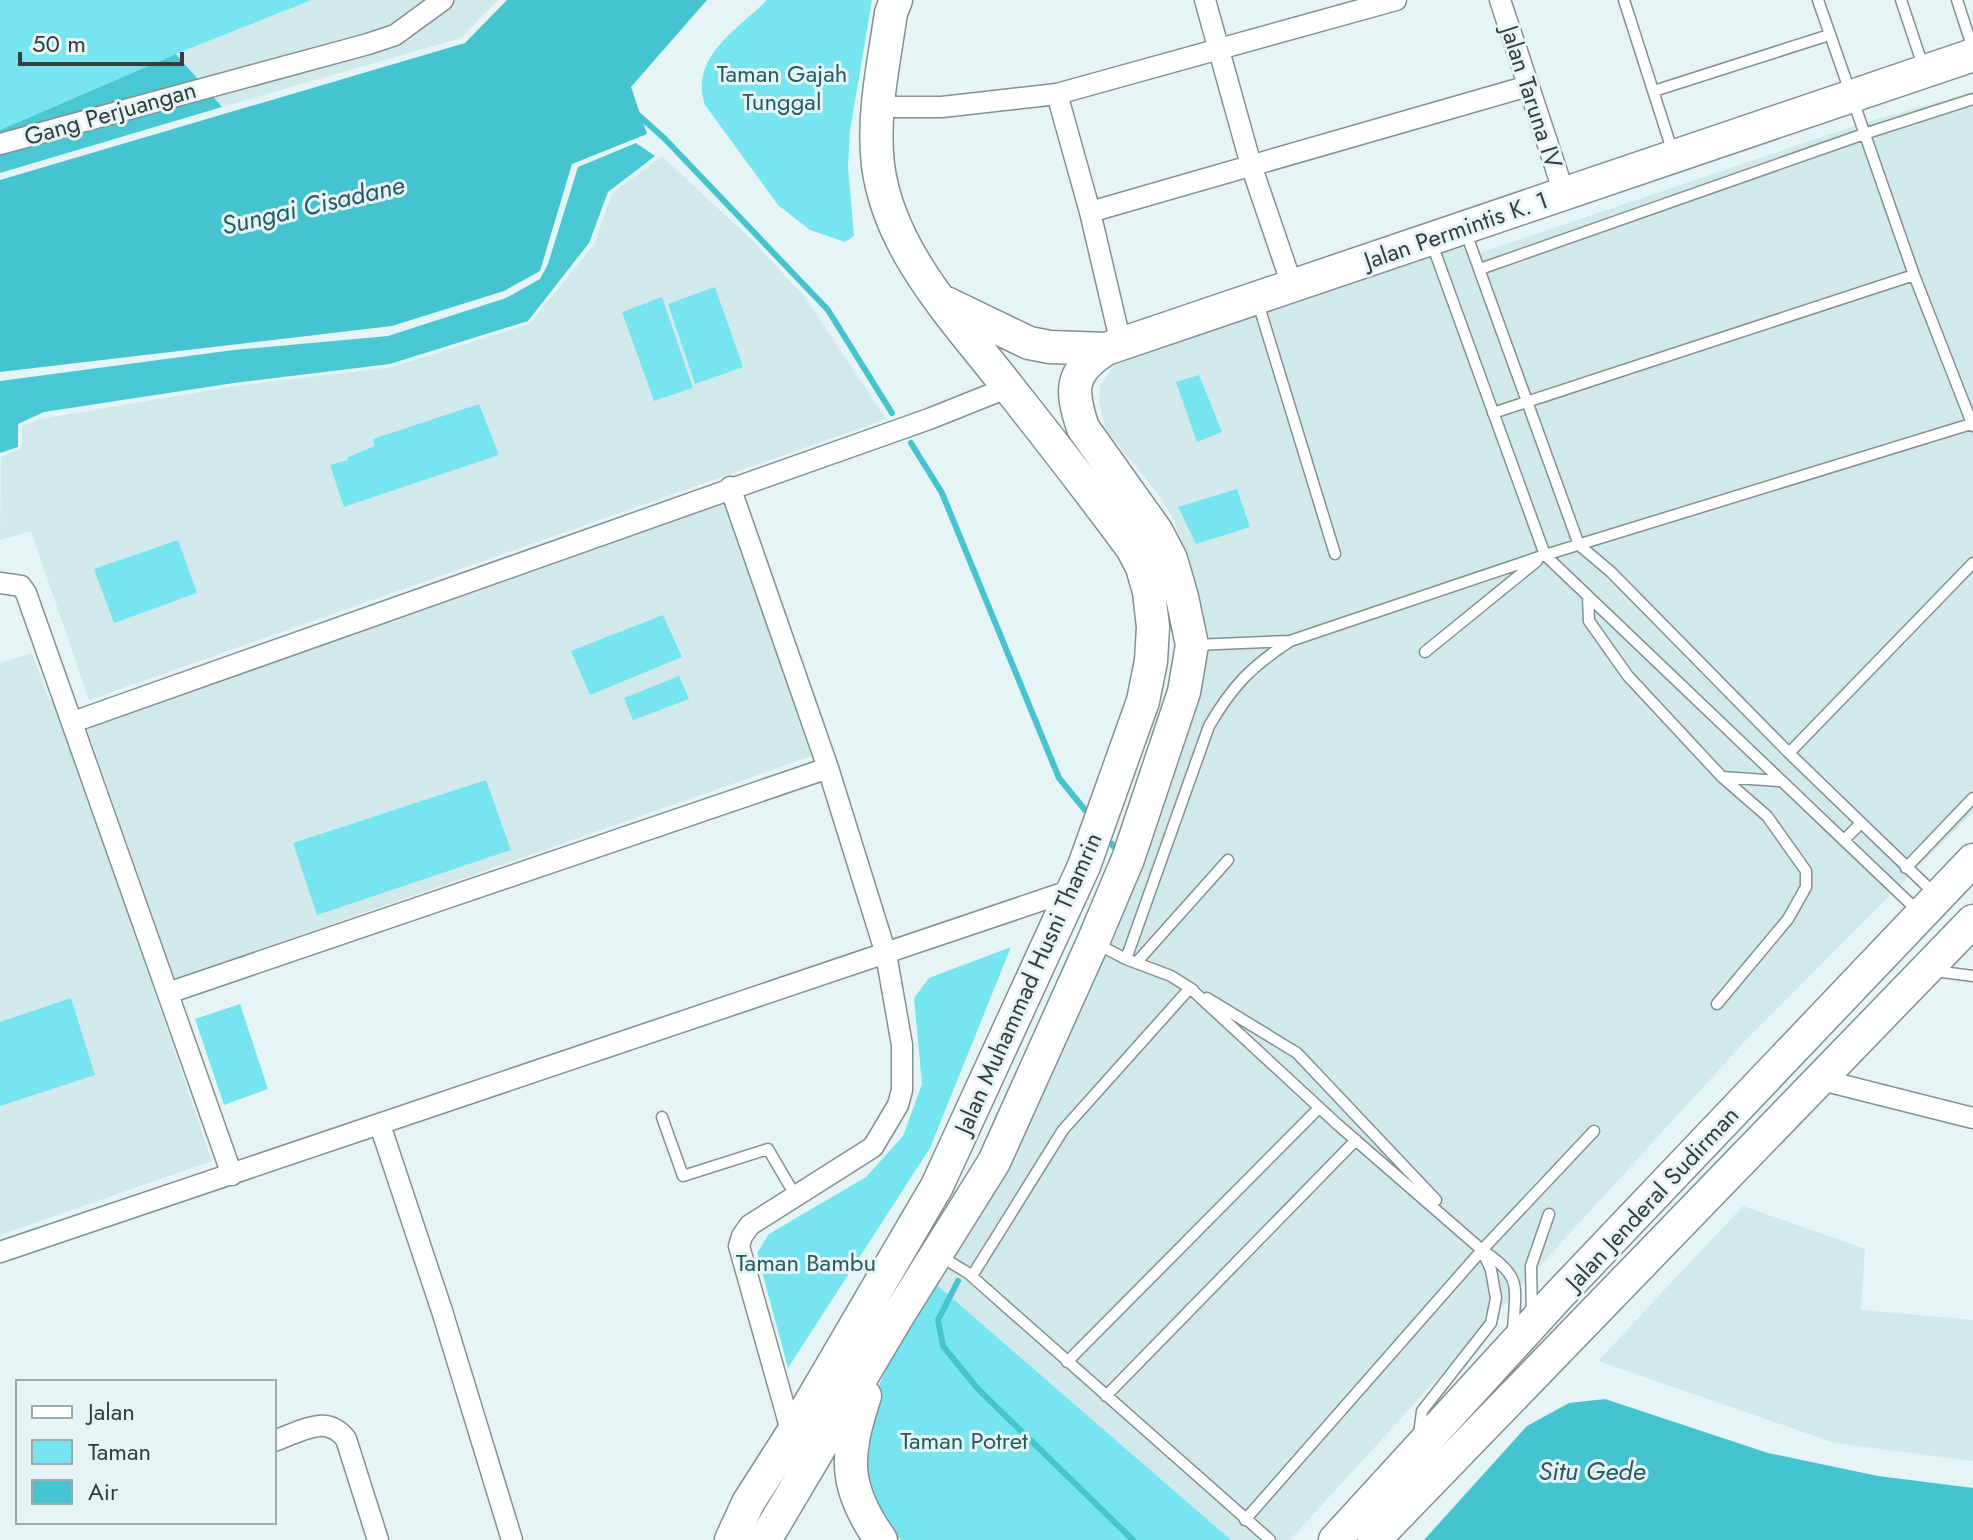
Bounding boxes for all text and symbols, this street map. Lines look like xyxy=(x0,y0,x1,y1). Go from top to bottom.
scale bar xyxy=(20,16,182,66)
street label: Jalan Taruna IV xyxy=(1492,18,1572,173)
text: 50 m xyxy=(32,26,86,61)
park label: Taman Gajah Tunggal xyxy=(717,56,847,119)
street label: Gang Perjuangan xyxy=(20,72,200,154)
water label: Sungai Cisadane xyxy=(218,165,408,245)
street label: Jalan Permintis K. 1 xyxy=(1357,182,1553,279)
street label: Jalan Muhammad Husni Thamrin xyxy=(944,827,1110,1142)
street label: Jalan Jenderal Sudirman xyxy=(1555,1098,1747,1300)
park label: Taman Bambu xyxy=(736,1245,876,1280)
legend xyxy=(16,1380,276,1524)
text: Jalan xyxy=(85,1394,135,1429)
park label: Taman Potret xyxy=(900,1423,1028,1458)
text: Taman xyxy=(88,1434,151,1469)
water label: Situ Gede xyxy=(1538,1452,1646,1490)
text: Air xyxy=(88,1474,119,1509)

